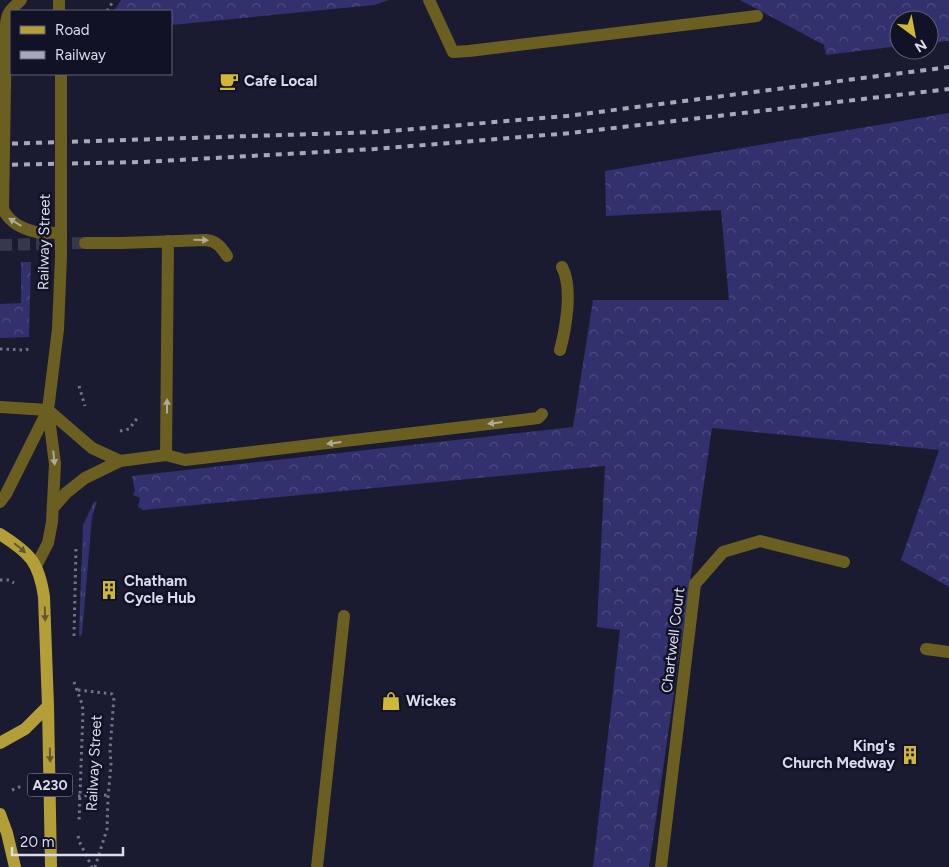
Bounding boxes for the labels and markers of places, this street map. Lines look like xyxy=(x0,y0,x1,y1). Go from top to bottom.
cafe icon: Cafe Local xyxy=(218,70,240,92)
place label: Cafe Local xyxy=(244,72,317,90)
place label: Chatham Cycle Hub xyxy=(124,572,196,607)
building icon: Chatham Cycle Hub xyxy=(98,579,120,601)
shop icon: Wickes xyxy=(380,690,402,712)
place label: Wickes xyxy=(406,692,456,710)
place label: King's Church Medway xyxy=(782,737,895,772)
building icon: King's Church Medway xyxy=(899,744,921,766)

